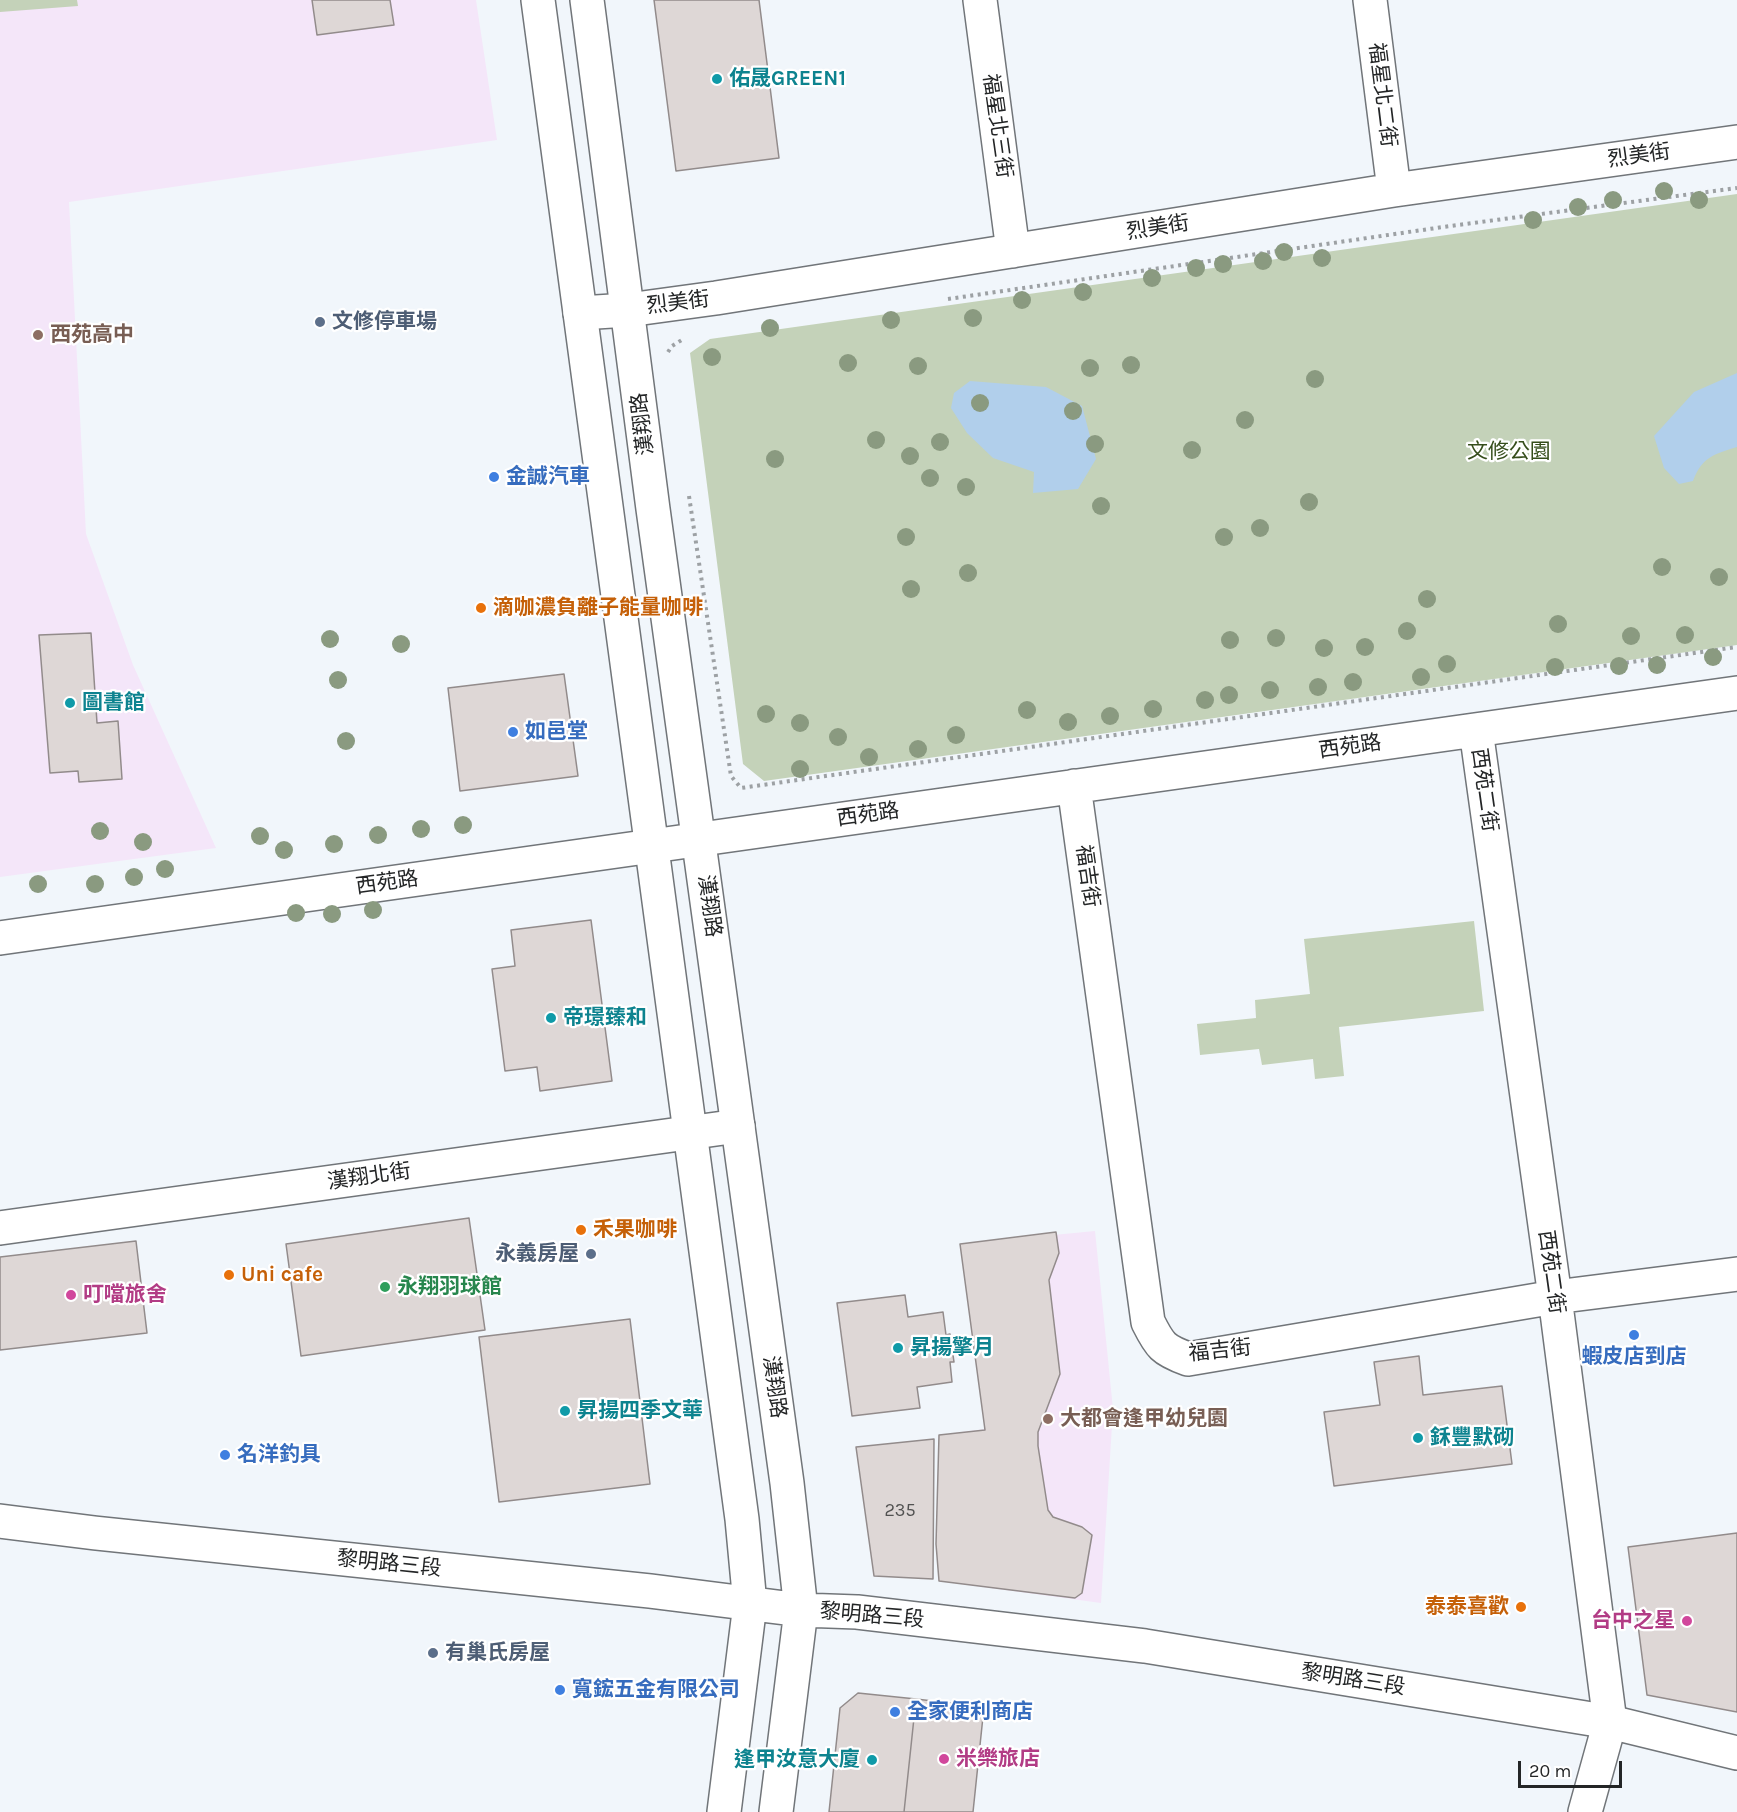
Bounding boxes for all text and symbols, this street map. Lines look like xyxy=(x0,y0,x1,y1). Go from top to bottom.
street label: 福星北二街 xyxy=(1363,41,1401,149)
place label: 佑晟GREEN1 xyxy=(729,66,846,92)
marker: 佑晟GREEN1 xyxy=(710,72,724,86)
street label: 福星北三街 xyxy=(977,72,1017,180)
street label: 烈美街 xyxy=(1606,139,1672,173)
street label: 烈美街 xyxy=(1125,211,1191,245)
street label: 烈美街 xyxy=(645,287,711,319)
place label: 文修停車場 xyxy=(332,309,437,335)
marker: 文修停車場 xyxy=(313,315,327,329)
place label: 西苑高中 xyxy=(50,322,134,348)
marker: 西苑高中 xyxy=(31,328,45,342)
street label: 漢翔路 xyxy=(627,391,659,457)
park label: 文修公園 xyxy=(1467,439,1551,465)
place label: 金誠汽車 xyxy=(506,464,590,490)
marker: 金誠汽車 xyxy=(487,470,501,484)
place label: 滴咖濃負離子能量咖啡 xyxy=(493,595,703,621)
marker: 滴咖濃負離子能量咖啡 xyxy=(474,601,488,615)
place label: 圖書館 xyxy=(82,690,145,716)
marker: 圖書館 xyxy=(63,696,77,710)
place label: 如邑堂 xyxy=(525,719,588,745)
marker: 如邑堂 xyxy=(506,725,520,739)
street label: 西苑路 xyxy=(1317,730,1383,764)
street label: 西苑二街 xyxy=(1466,747,1502,833)
street label: 西苑路 xyxy=(835,798,901,832)
street label: 福吉街 xyxy=(1070,843,1104,909)
street label: 西苑路 xyxy=(354,866,420,900)
street label: 漢翔路 xyxy=(692,873,726,939)
place label: 帝璟臻和 xyxy=(563,1005,647,1031)
marker: 帝璟臻和 xyxy=(544,1011,558,1025)
street label: 漢翔北街 xyxy=(326,1159,412,1195)
place label: 禾果咖啡 xyxy=(593,1217,677,1243)
marker: 禾果咖啡 xyxy=(574,1223,588,1237)
street label: 西苑二街 xyxy=(1533,1229,1569,1315)
place label: 永義房屋 xyxy=(495,1241,579,1267)
marker: 永義房屋 xyxy=(584,1247,598,1261)
place label: Uni cafe xyxy=(241,1262,323,1288)
marker: Uni cafe xyxy=(222,1268,236,1282)
place label: 永翔羽球館 xyxy=(397,1274,502,1300)
marker: 永翔羽球館 xyxy=(378,1280,392,1294)
place label: 叮噹旅舍 xyxy=(83,1282,167,1308)
marker: 叮噹旅舍 xyxy=(64,1288,78,1302)
marker: 蝦皮店到店 xyxy=(1627,1328,1641,1342)
place label: 昇揚擎月 xyxy=(910,1335,994,1361)
street label: 福吉街 xyxy=(1187,1335,1253,1367)
marker: 昇揚擎月 xyxy=(891,1341,905,1355)
place label: 蝦皮店到店 xyxy=(1582,1344,1686,1370)
street label: 漢翔路 xyxy=(757,1354,791,1420)
place label: 昇揚四季文華 xyxy=(577,1398,703,1424)
marker: 昇揚四季文華 xyxy=(558,1404,572,1418)
place label: 大都會逢甲幼兒園 xyxy=(1060,1406,1228,1432)
marker: 大都會逢甲幼兒園 xyxy=(1041,1412,1055,1426)
place label: 鉌豐默砌 xyxy=(1430,1425,1514,1451)
marker: 鉌豐默砌 xyxy=(1411,1431,1425,1445)
place label: 名洋釣具 xyxy=(237,1442,321,1468)
marker: 名洋釣具 xyxy=(218,1448,232,1462)
house number: 235 xyxy=(884,1500,916,1522)
street label: 黎明路三段 xyxy=(335,1546,443,1582)
place label: 泰泰喜歡 xyxy=(1425,1594,1509,1620)
street label: 黎明路三段 xyxy=(819,1599,925,1633)
marker: 泰泰喜歡 xyxy=(1514,1600,1528,1614)
place label: 台中之星 xyxy=(1591,1608,1675,1634)
marker: 台中之星 xyxy=(1680,1614,1694,1628)
place label: 有巢氏房屋 xyxy=(445,1640,550,1666)
marker: 有巢氏房屋 xyxy=(426,1646,440,1660)
street label: 黎明路三段 xyxy=(1299,1659,1407,1701)
place label: 寬鋐五金有限公司 xyxy=(572,1677,740,1703)
marker: 寬鋐五金有限公司 xyxy=(553,1683,567,1697)
place label: 全家便利商店 xyxy=(907,1699,1033,1725)
marker: 全家便利商店 xyxy=(888,1705,902,1719)
place label: 米樂旅店 xyxy=(956,1746,1040,1772)
place label: 逢甲汝意大廈 xyxy=(734,1747,860,1773)
scale bar xyxy=(1521,1749,1624,1787)
marker: 米樂旅店 xyxy=(937,1752,951,1766)
marker: 逢甲汝意大廈 xyxy=(865,1753,879,1767)
text: 20 m xyxy=(1529,1760,1571,1782)

